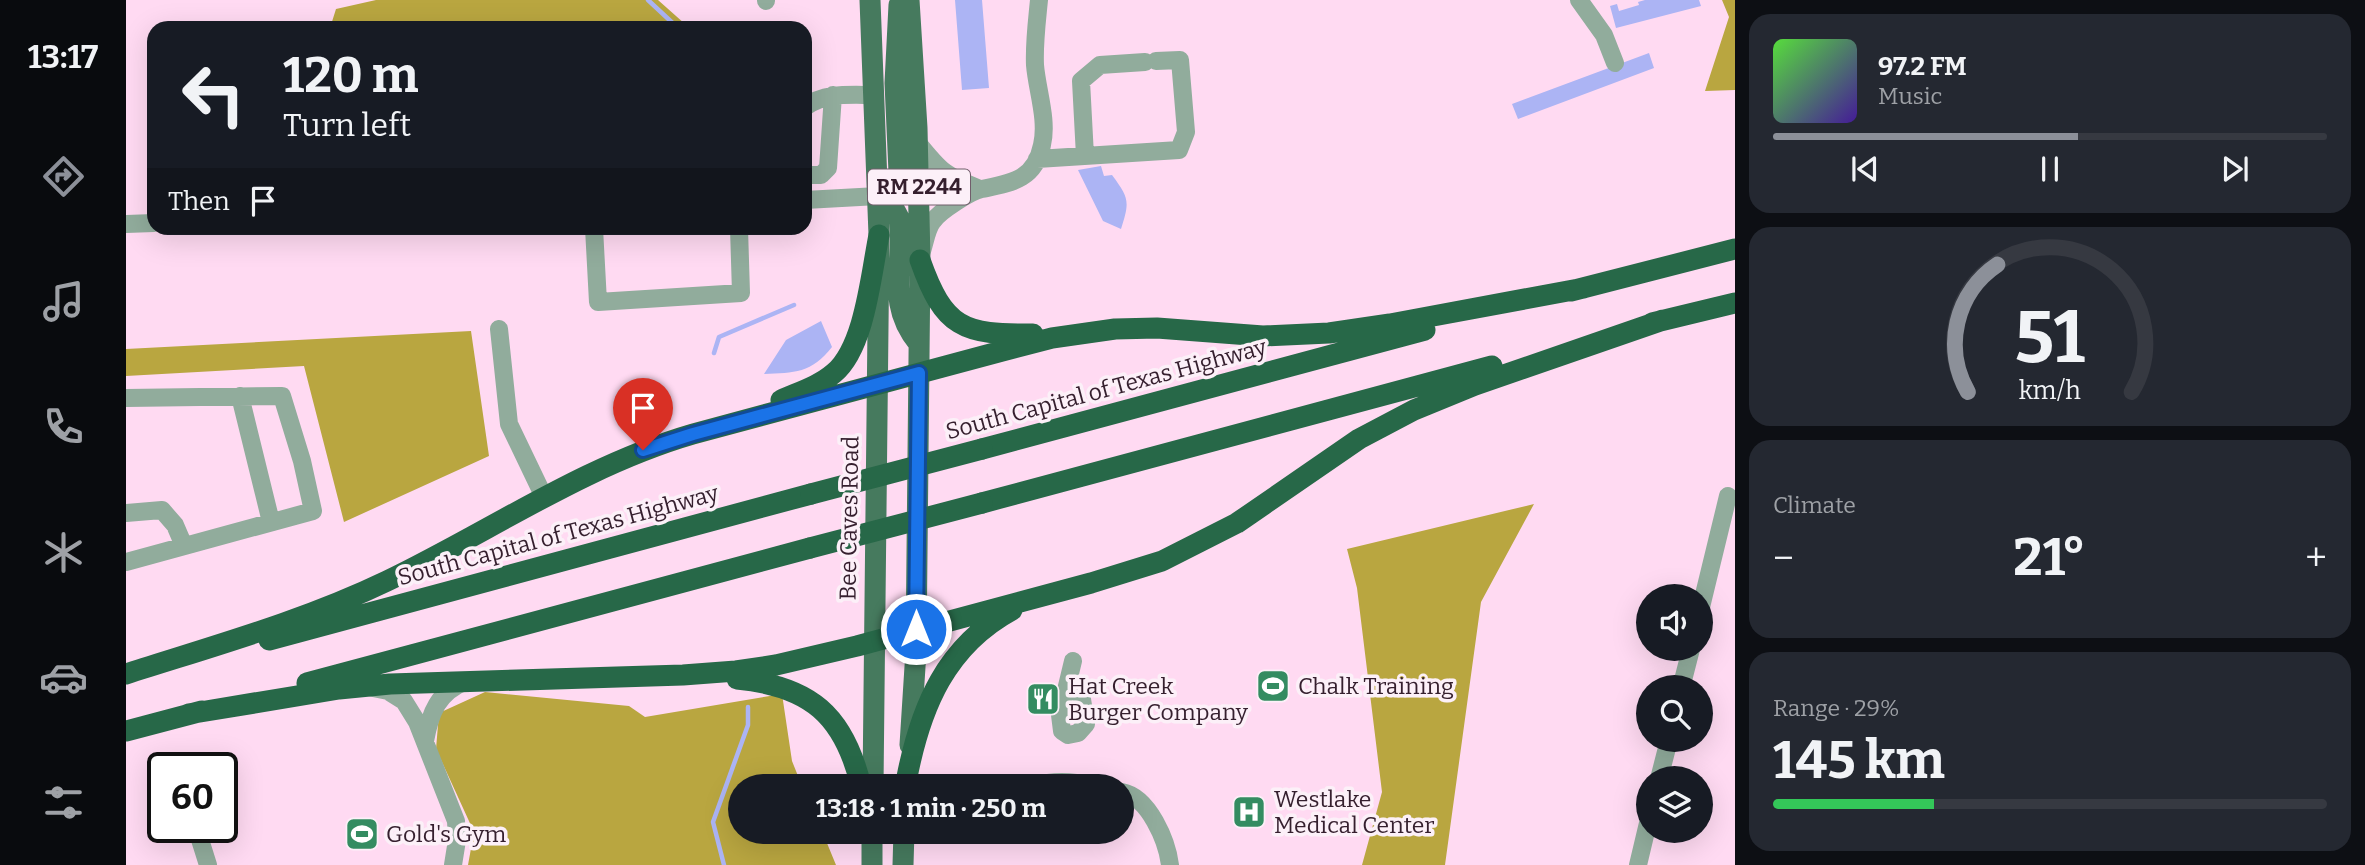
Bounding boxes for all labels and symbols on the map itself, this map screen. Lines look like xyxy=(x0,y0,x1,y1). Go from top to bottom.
road number: RM 2244 xyxy=(868,170,970,204)
street label: South Capital of Texas Highway xyxy=(942,332,1270,445)
pin xyxy=(613,378,673,450)
street label: Bee Caves Road xyxy=(834,435,864,601)
street label: South Capital of Texas Highway xyxy=(394,478,722,591)
position arrow xyxy=(879,592,953,666)
sports icon: Chalk Training xyxy=(1254,667,1292,705)
place label: Hat Creek Burger Company xyxy=(1068,672,1249,726)
place label: Chalk Training xyxy=(1298,672,1454,700)
restaurant icon: Hat Creek Burger Company xyxy=(1024,680,1062,718)
speed limit sign: 60 xyxy=(147,752,238,843)
place label: Westlake Medical Center xyxy=(1274,785,1434,839)
hospital icon: Westlake Medical Center xyxy=(1230,793,1268,831)
sports icon: Gold's Gym xyxy=(343,815,381,853)
place label: Gold's Gym xyxy=(386,820,506,848)

